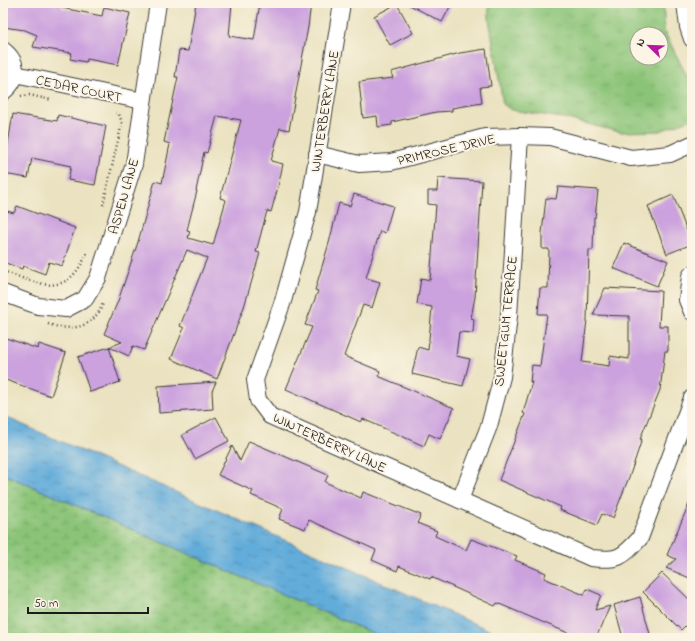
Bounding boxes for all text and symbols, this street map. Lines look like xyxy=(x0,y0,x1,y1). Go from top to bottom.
north arrow xyxy=(629,26,669,66)
text: N xyxy=(632,36,650,49)
street label: WINTERBERRY LANE xyxy=(305,49,345,174)
street label: CEDAR COURT xyxy=(34,70,124,109)
street label: PRIMROSE DRIVE xyxy=(395,129,498,172)
street label: ASPEN LANE xyxy=(104,156,145,237)
street label: SWEETGUM TERRACE xyxy=(489,255,524,388)
street label: WINTERBERRY LANE xyxy=(269,408,389,479)
scale bar xyxy=(28,589,148,615)
text: 50 m xyxy=(34,595,58,613)

